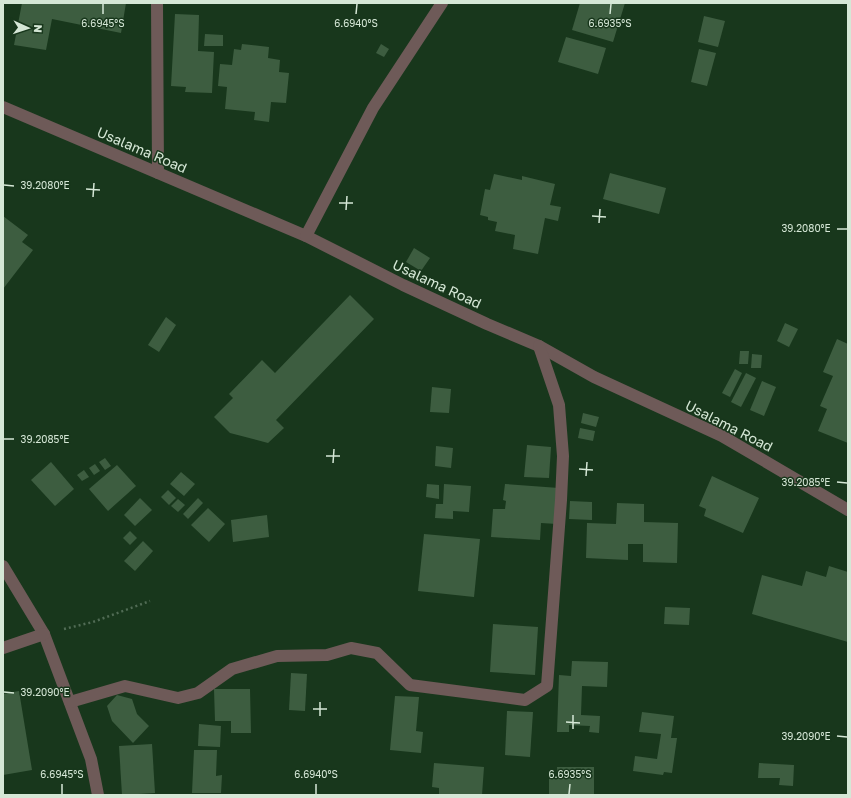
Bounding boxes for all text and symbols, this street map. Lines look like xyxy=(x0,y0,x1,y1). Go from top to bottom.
north arrow xyxy=(8,8,48,48)
text: 6.6945°S xyxy=(81,17,125,29)
text: 6.6940°S xyxy=(334,17,378,29)
text: 6.6935°S xyxy=(588,17,632,29)
text: N xyxy=(32,24,45,33)
street label: Usalama Road xyxy=(95,123,190,176)
text: 39.2080°E xyxy=(20,179,70,191)
text: 39.2080°E xyxy=(781,222,831,234)
street label: Usalama Road xyxy=(390,256,484,312)
street label: Usalama Road xyxy=(683,396,776,455)
text: 39.2085°E xyxy=(21,433,69,445)
text: 39.2085°E xyxy=(782,476,830,488)
text: 39.2090°E xyxy=(20,686,70,698)
text: 39.2090°E xyxy=(781,730,831,742)
text: 6.6945°S xyxy=(40,768,84,780)
text: 6.6940°S xyxy=(294,768,338,780)
text: 6.6935°S xyxy=(548,768,592,780)

